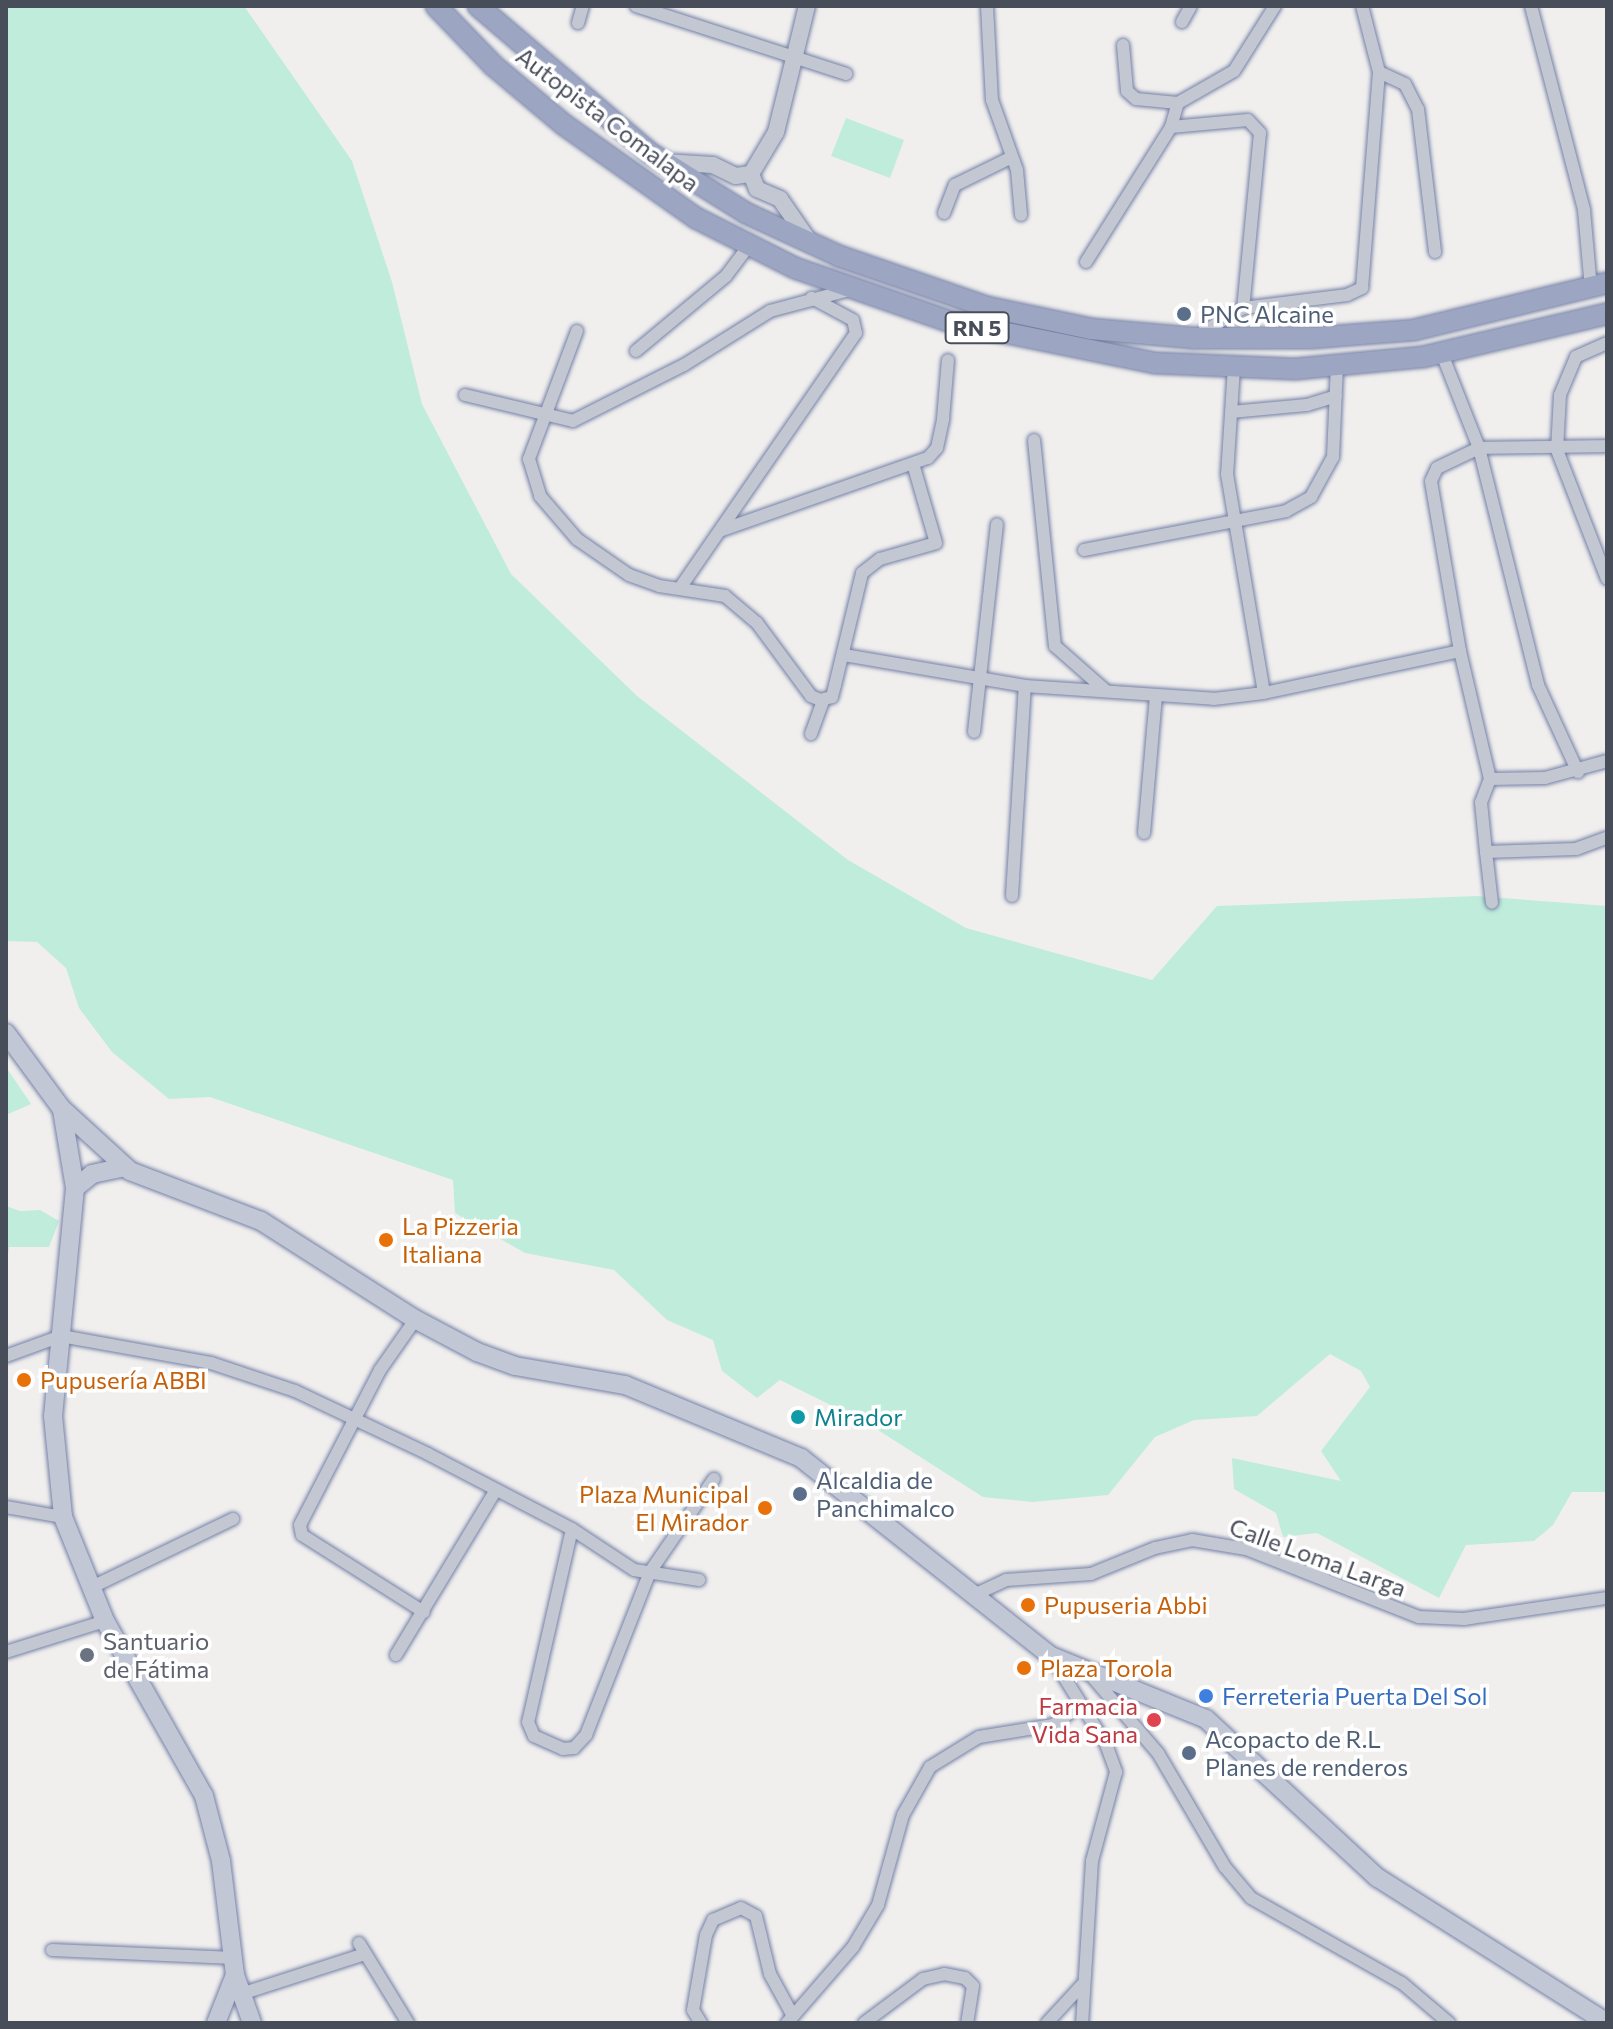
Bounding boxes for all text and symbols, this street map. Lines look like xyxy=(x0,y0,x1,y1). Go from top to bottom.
street label: Autopista Comalapa xyxy=(511,41,705,197)
place label: PNC Alcaine xyxy=(1200,300,1334,328)
marker: PNC Alcaine xyxy=(1175,305,1193,323)
road number: RN 5 xyxy=(943,310,1011,346)
place label: La Pizzeria Italiana xyxy=(402,1212,519,1268)
marker: La Pizzeria Italiana xyxy=(377,1231,395,1249)
place label: Pupusería ABBI xyxy=(40,1366,207,1394)
marker: Pupusería ABBI xyxy=(15,1371,33,1389)
place label: Mirador xyxy=(814,1403,903,1431)
marker: Mirador xyxy=(789,1408,807,1426)
place label: Alcaldia de Panchimalco xyxy=(816,1466,955,1522)
place label: Plaza Municipal El Mirador xyxy=(579,1480,749,1536)
marker: Alcaldia de Panchimalco xyxy=(791,1485,809,1503)
marker: Plaza Municipal El Mirador xyxy=(756,1499,774,1517)
street label: Calle Loma Larga xyxy=(1226,1512,1410,1602)
place label: Pupuseria Abbi xyxy=(1044,1591,1208,1619)
marker: Pupuseria Abbi xyxy=(1019,1596,1037,1614)
place label: Santuario de Fátima xyxy=(103,1627,209,1683)
marker: Santuario de Fátima xyxy=(78,1646,96,1664)
place label: Plaza Torola xyxy=(1040,1654,1173,1682)
marker: Plaza Torola xyxy=(1015,1659,1033,1677)
place label: Ferreteria Puerta Del Sol xyxy=(1222,1682,1488,1710)
marker: Ferreteria Puerta Del Sol xyxy=(1197,1687,1215,1705)
place label: Farmacia Vida Sana xyxy=(1031,1692,1138,1748)
marker: Farmacia Vida Sana xyxy=(1145,1711,1163,1729)
place label: Acopacto de R.L Planes de renderos xyxy=(1205,1725,1408,1781)
marker: Acopacto de R.L Planes de renderos xyxy=(1180,1744,1198,1762)

